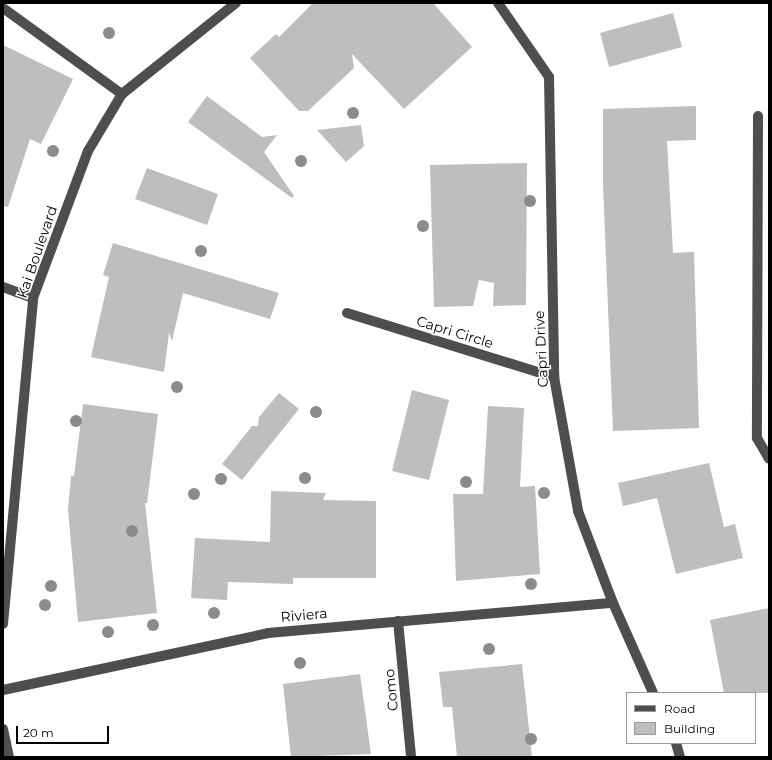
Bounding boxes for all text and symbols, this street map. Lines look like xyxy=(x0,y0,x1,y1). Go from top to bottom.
street label: Kai Boulevard xyxy=(13,204,61,300)
street label: Capri Drive xyxy=(531,310,551,388)
street label: Capri Circle xyxy=(414,312,496,352)
street label: Riviera xyxy=(280,605,328,625)
street label: Como xyxy=(380,668,402,712)
legend xyxy=(626,692,756,744)
text: Road xyxy=(664,701,695,716)
scale bar xyxy=(18,718,111,744)
text: Building xyxy=(664,721,715,736)
text: 20 m xyxy=(23,725,54,740)

